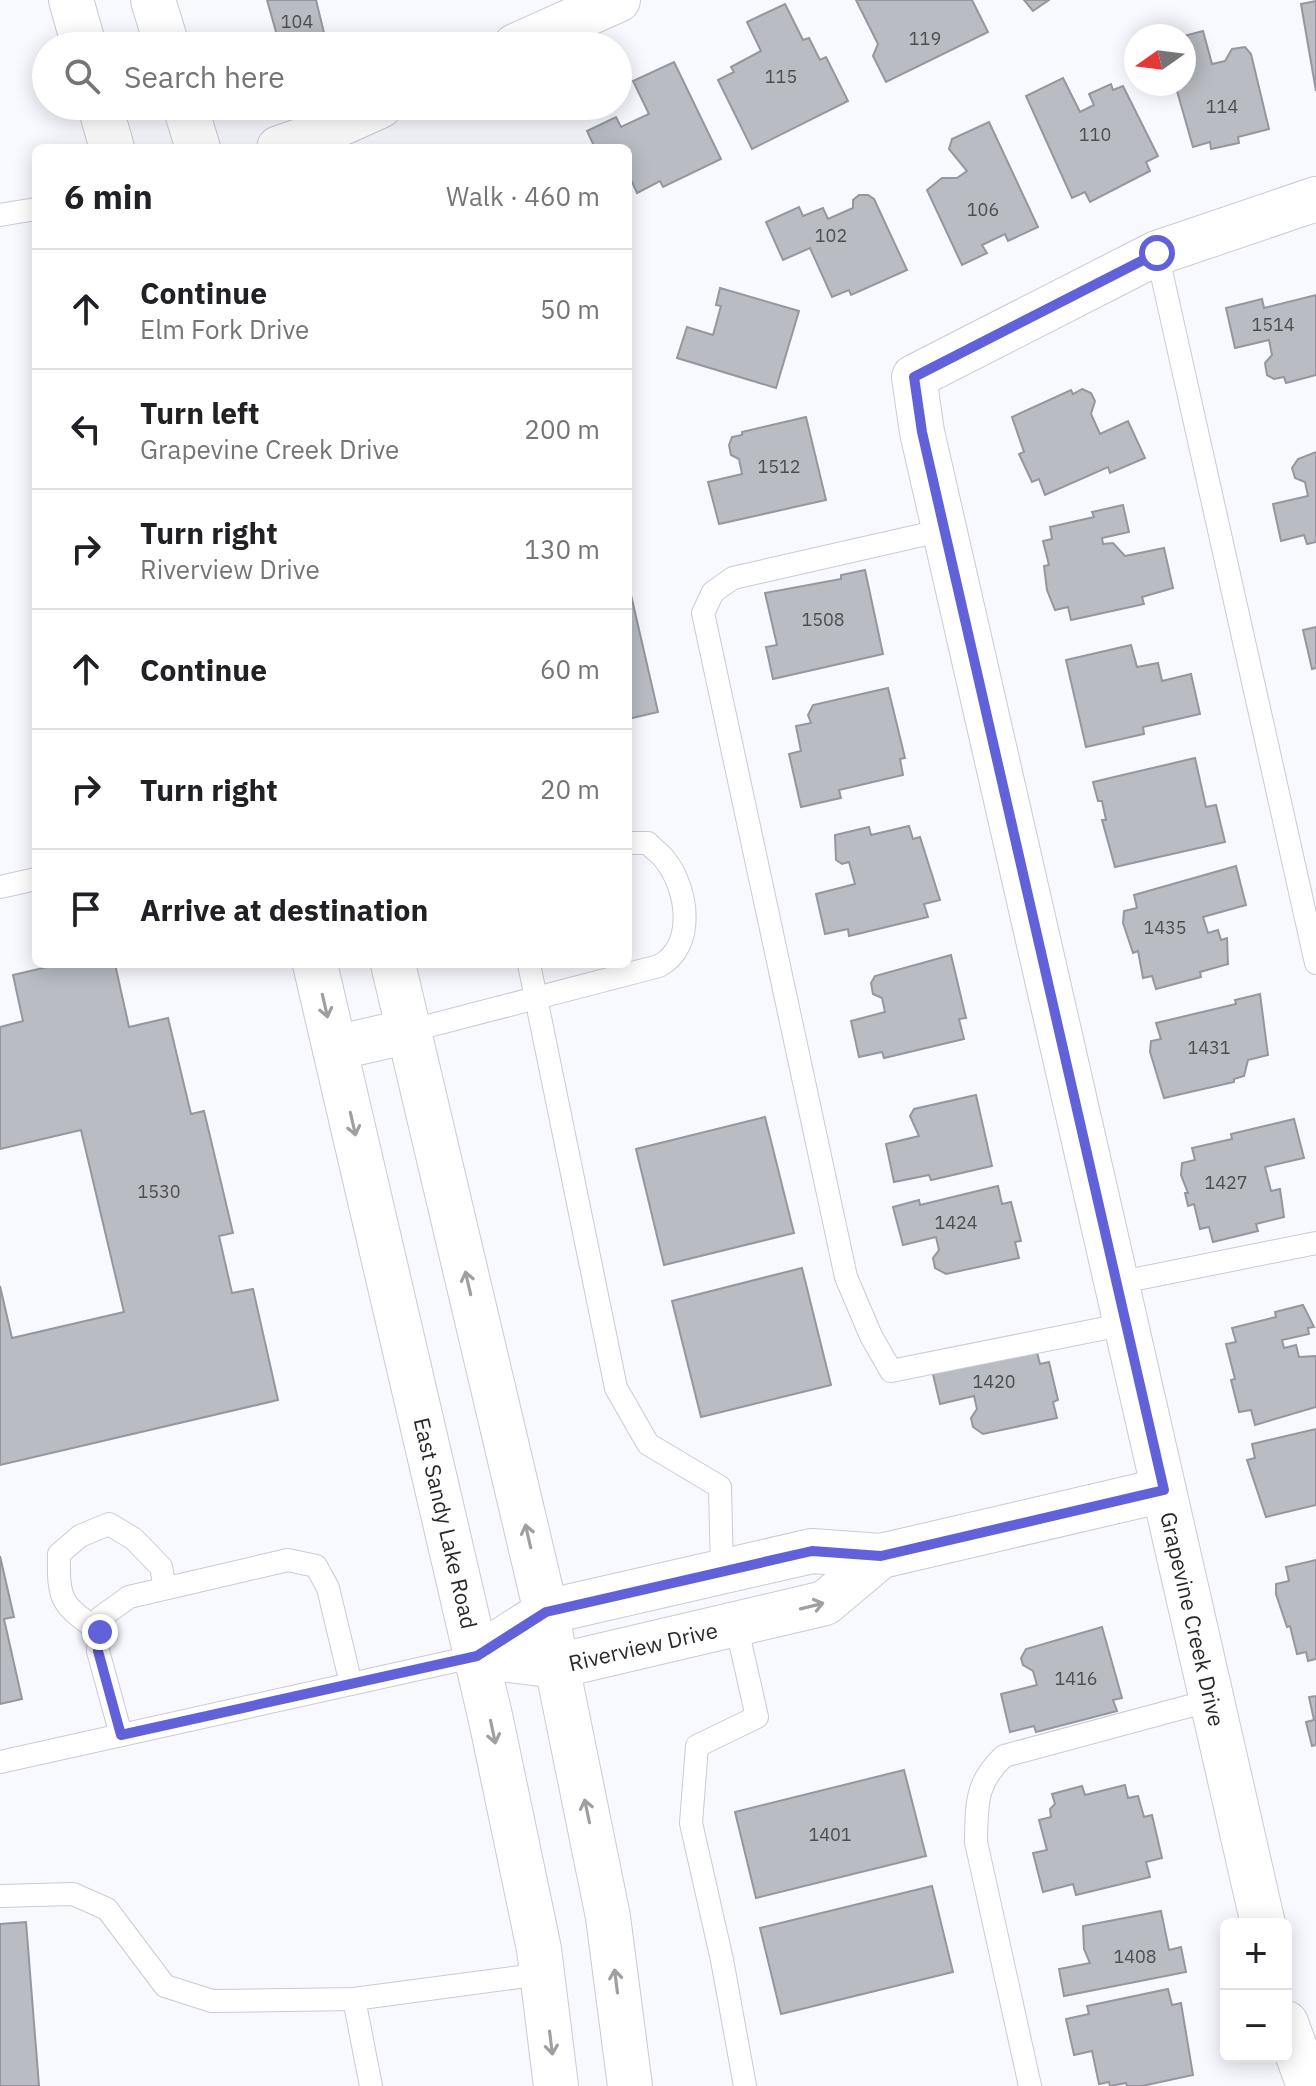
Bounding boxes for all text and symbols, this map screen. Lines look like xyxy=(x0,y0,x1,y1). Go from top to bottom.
house number: 104 xyxy=(281,10,313,33)
north arrow xyxy=(1124,24,1196,96)
house number: 119 xyxy=(909,27,941,50)
search box xyxy=(32,32,632,120)
icon: search xyxy=(60,54,104,98)
text: Search here xyxy=(124,57,285,96)
house number: 115 xyxy=(765,65,797,88)
house number: 114 xyxy=(1206,95,1238,118)
house number: 110 xyxy=(1079,123,1111,146)
text: 6 min xyxy=(64,174,153,218)
text: Walk · 460 m xyxy=(446,179,600,213)
house number: 106 xyxy=(967,198,999,221)
house number: 102 xyxy=(815,224,847,247)
route start xyxy=(1139,235,1175,271)
text: Continue xyxy=(140,273,267,312)
icon: ahead xyxy=(64,287,108,331)
text: 50 m xyxy=(540,292,600,326)
text: Elm Fork Drive xyxy=(140,312,309,346)
house number: 1514 xyxy=(1251,313,1295,336)
text: Turn left xyxy=(140,393,259,432)
icon: left xyxy=(64,407,108,451)
text: 200 m xyxy=(524,412,600,446)
text: Grapevine Creek Drive xyxy=(140,432,399,466)
house number: 1512 xyxy=(757,455,801,478)
text: Turn right xyxy=(140,513,278,552)
icon: right xyxy=(64,527,108,571)
text: 130 m xyxy=(524,532,600,566)
text: Riverview Drive xyxy=(140,552,320,586)
house number: 1508 xyxy=(801,608,845,631)
icon: ahead xyxy=(64,647,108,691)
text: Continue xyxy=(140,650,267,689)
text: 60 m xyxy=(540,652,600,686)
icon: right xyxy=(64,767,108,811)
text: Turn right xyxy=(140,770,278,809)
text: 20 m xyxy=(540,772,600,806)
icon: arrive xyxy=(64,887,108,931)
text: Arrive at destination xyxy=(140,890,428,929)
house number: 1435 xyxy=(1143,916,1187,939)
one-way arrow xyxy=(318,993,333,1019)
house number: 1431 xyxy=(1187,1036,1231,1059)
one-way arrow xyxy=(346,1111,361,1137)
house number: 1427 xyxy=(1204,1171,1248,1194)
house number: 1530 xyxy=(137,1180,181,1203)
house number: 1424 xyxy=(934,1211,978,1234)
one-way arrow xyxy=(460,1271,475,1296)
house number: 1420 xyxy=(972,1370,1016,1393)
street label: East Sandy Lake Road xyxy=(408,1415,484,1631)
street label: Grapevine Creek Drive xyxy=(1154,1509,1232,1729)
one-way arrow xyxy=(520,1524,535,1549)
one-way arrow xyxy=(799,1597,825,1612)
route end xyxy=(82,1614,118,1650)
street label: Riverview Drive xyxy=(566,1615,720,1677)
house number: 1416 xyxy=(1054,1667,1098,1690)
one-way arrow xyxy=(487,1719,502,1744)
one-way arrow xyxy=(579,1799,594,1824)
house number: 1401 xyxy=(808,1823,852,1846)
map controls xyxy=(1220,1918,1292,2062)
button: + xyxy=(1220,1918,1292,1990)
house number: 1408 xyxy=(1113,1945,1157,1968)
one-way arrow xyxy=(609,1968,624,1995)
button: − xyxy=(1220,1990,1292,2062)
one-way arrow xyxy=(543,2029,558,2055)

